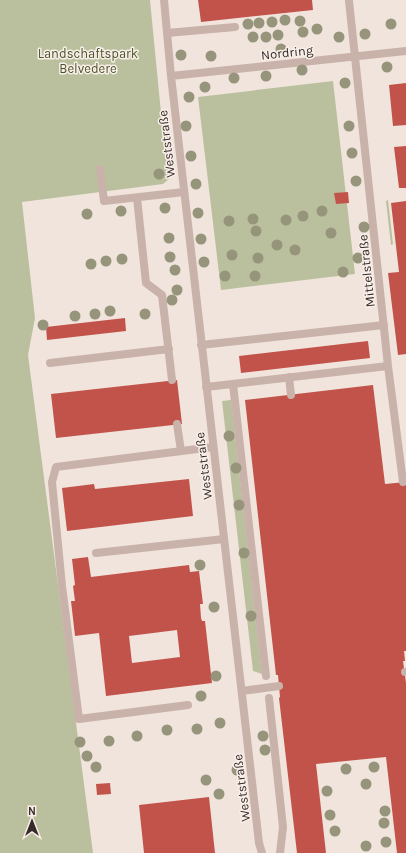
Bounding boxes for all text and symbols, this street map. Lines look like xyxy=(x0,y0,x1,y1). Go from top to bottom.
street label: Nordring xyxy=(260,42,314,63)
park label: Landschaftspark Belvedere xyxy=(38,46,138,76)
street label: Weststraße xyxy=(155,109,178,179)
street label: Mittelstraße xyxy=(355,233,378,308)
street label: Weststraße xyxy=(192,431,215,501)
street label: Weststraße xyxy=(230,753,253,823)
north arrow xyxy=(12,801,52,841)
text: N xyxy=(28,805,36,818)

